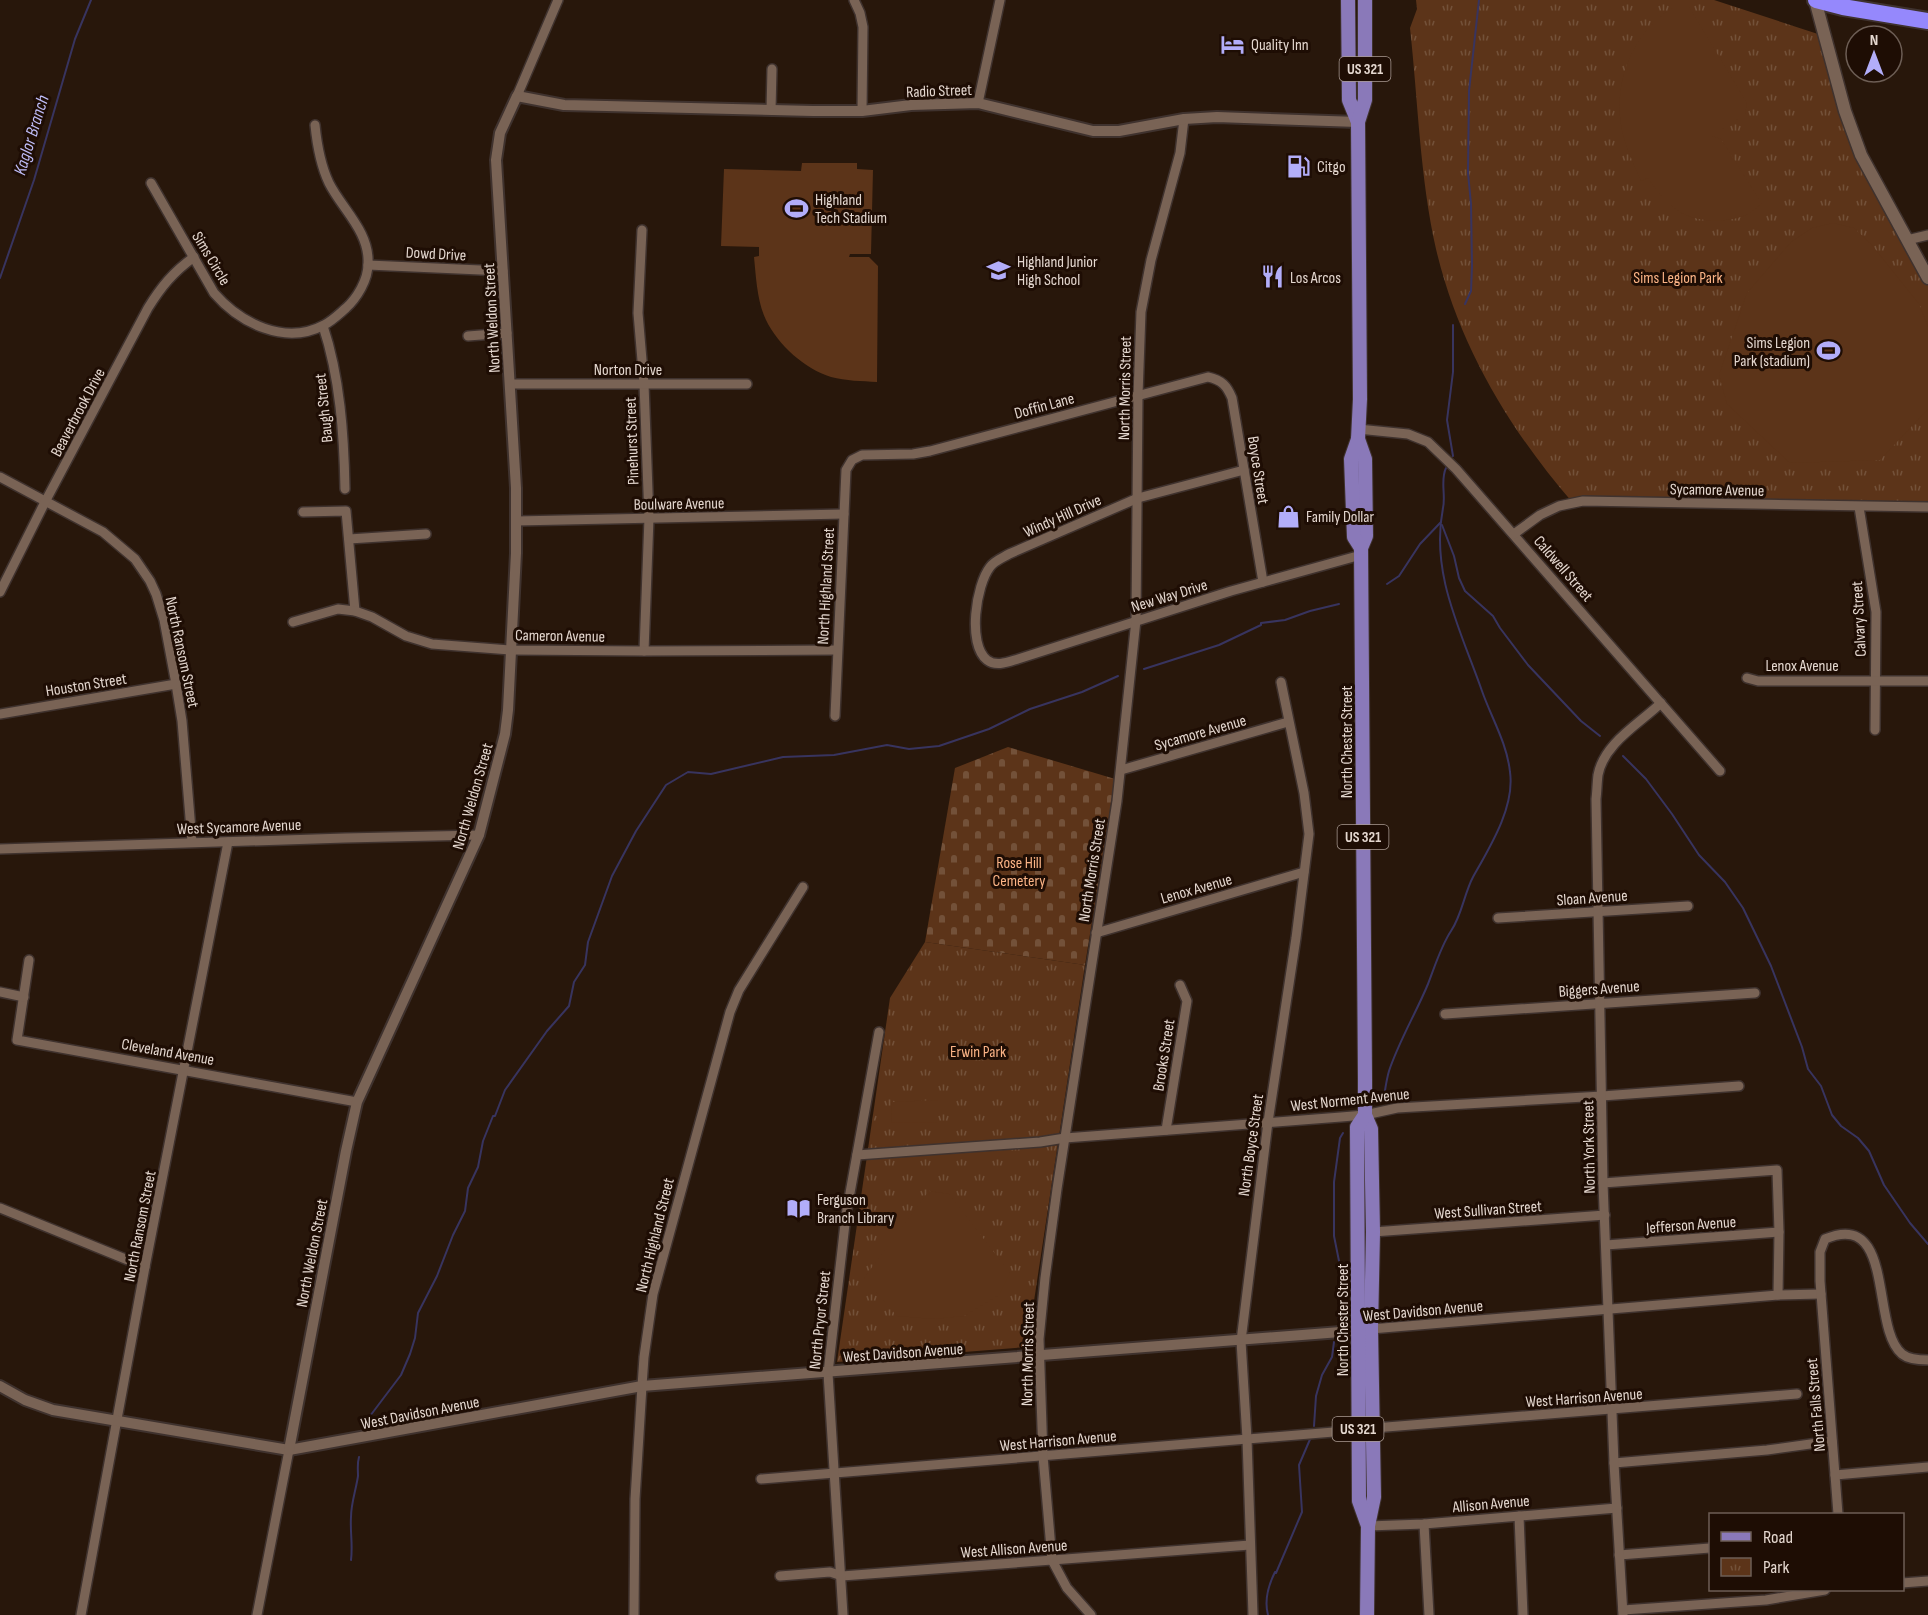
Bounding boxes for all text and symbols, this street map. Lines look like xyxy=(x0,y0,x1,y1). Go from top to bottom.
north arrow xyxy=(1844,24,1904,84)
hotel icon: Quality Inn xyxy=(1220,31,1246,57)
text: N xyxy=(1870,31,1878,50)
place label: Quality Inn xyxy=(1251,36,1309,55)
road number: US 321 xyxy=(1340,57,1390,81)
street label: Radio Street xyxy=(906,81,972,102)
water label: Kaglor Branch xyxy=(9,92,54,178)
fuel station icon: Citgo xyxy=(1286,153,1312,179)
place label: Citgo xyxy=(1317,158,1346,177)
place label: Highland Tech Stadium xyxy=(815,191,887,228)
sports icon: Highland Tech Stadium xyxy=(784,195,810,221)
street label: Sims Circle xyxy=(187,228,234,289)
street label: Dowd Drive xyxy=(405,243,467,266)
place label: Highland Junior High School xyxy=(1017,253,1098,290)
school or university icon: Highland Junior High School xyxy=(986,257,1012,283)
street label: North Weldon Street xyxy=(480,262,505,373)
restaurant icon: Los Arcos xyxy=(1259,264,1285,290)
place label: Los Arcos xyxy=(1290,269,1341,288)
park label: Sims Legion Park xyxy=(1633,269,1723,288)
place label: Sims Legion Park (stadium) xyxy=(1734,334,1810,371)
street label: North Morris Street xyxy=(1115,336,1136,440)
sports icon: Sims Legion Park (stadium) xyxy=(1815,338,1841,364)
street label: Norton Drive xyxy=(594,361,662,380)
street label: Beaverbrook Drive xyxy=(47,365,110,460)
street label: Baugh Street xyxy=(311,372,338,443)
street label: Doffin Lane xyxy=(1012,389,1076,424)
street label: Pinehurst Street xyxy=(621,397,644,485)
street label: Boyce Street xyxy=(1243,435,1272,506)
street label: Sycamore Avenue xyxy=(1670,480,1764,501)
street label: Windy Hill Drive xyxy=(1021,491,1104,542)
street label: Boulware Avenue xyxy=(633,494,725,515)
shop icon: Family Dollar xyxy=(1275,503,1301,529)
place label: Family Dollar xyxy=(1306,508,1375,527)
street label: North Highland Street xyxy=(814,527,839,645)
street label: Caldwell Street xyxy=(1529,532,1597,606)
street label: New Way Drive xyxy=(1129,576,1210,617)
street label: Calvary Street xyxy=(1848,580,1871,657)
street label: North Ransom Street xyxy=(160,595,203,710)
street label: Cameron Avenue xyxy=(515,626,605,647)
street label: Lenox Avenue xyxy=(1765,657,1839,676)
street label: Houston Street xyxy=(44,670,128,701)
street label: North Chester Street xyxy=(1338,686,1357,798)
street label: Sycamore Avenue xyxy=(1152,711,1248,756)
street label: North Weldon Street xyxy=(449,741,498,852)
street label: West Sycamore Avenue xyxy=(177,816,301,839)
street label: North Morris Street xyxy=(1075,817,1110,923)
road number: US 321 xyxy=(1338,825,1388,849)
park label: Rose Hill Cemetery xyxy=(993,854,1045,891)
street label: Lenox Avenue xyxy=(1159,870,1234,909)
street label: Sloan Avenue xyxy=(1556,887,1628,910)
street label: Biggers Avenue xyxy=(1558,977,1640,1002)
street label: Brooks Street xyxy=(1149,1018,1180,1093)
street label: Cleveland Avenue xyxy=(120,1035,216,1070)
park label: Erwin Park xyxy=(950,1043,1006,1062)
street label: West Norment Avenue xyxy=(1290,1085,1411,1116)
street label: North Boyce Street xyxy=(1235,1093,1268,1197)
street label: North York Street xyxy=(1579,1100,1600,1194)
street label: North Ransom Street xyxy=(120,1169,161,1284)
street label: North Highland Street xyxy=(632,1176,679,1294)
place label: Ferguson Branch Library xyxy=(817,1191,894,1228)
library icon: Ferguson Branch Library xyxy=(786,1195,812,1221)
street label: North Weldon Street xyxy=(293,1197,332,1309)
street label: West Sullivan Street xyxy=(1434,1197,1543,1224)
street label: Jefferson Avenue xyxy=(1644,1213,1737,1238)
street label: North Chester Street xyxy=(1334,1264,1353,1376)
street label: North Pryor Street xyxy=(806,1270,835,1370)
street label: West Davidson Avenue xyxy=(1362,1297,1484,1326)
street label: North Morris Street xyxy=(1018,1302,1039,1406)
street label: West Davidson Avenue xyxy=(842,1340,964,1367)
street label: North Falls Street xyxy=(1803,1357,1830,1452)
street label: West Harrison Avenue xyxy=(1525,1385,1643,1412)
street label: West Davidson Avenue xyxy=(359,1393,481,1434)
road number: US 321 xyxy=(1332,1417,1384,1441)
street label: West Harrison Avenue xyxy=(999,1427,1117,1456)
street label: Allison Avenue xyxy=(1451,1492,1530,1517)
legend xyxy=(1709,1513,1904,1591)
text: Road xyxy=(1763,1527,1793,1548)
street label: West Allison Avenue xyxy=(960,1536,1068,1563)
text: Park xyxy=(1763,1557,1789,1578)

